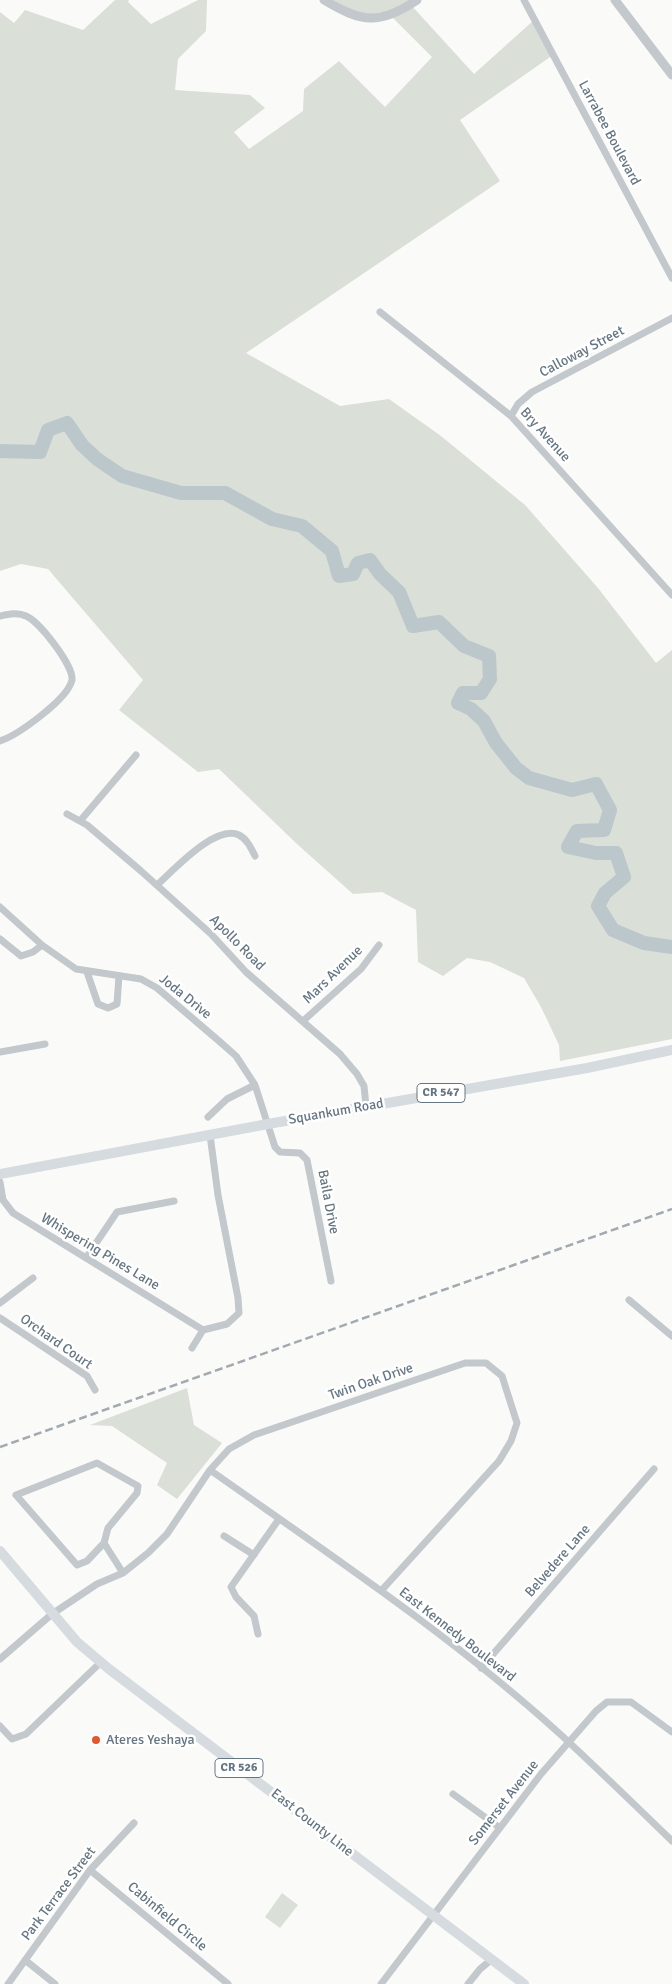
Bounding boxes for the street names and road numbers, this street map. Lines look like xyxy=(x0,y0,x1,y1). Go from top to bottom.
street label: Larrabee Boulevard xyxy=(574,78,644,188)
street label: Calloway Street xyxy=(537,323,627,381)
street label: Bry Avenue xyxy=(516,404,574,466)
street label: Apollo Road xyxy=(206,912,268,974)
street label: Mars Avenue xyxy=(300,942,366,1008)
street label: Joda Drive xyxy=(155,971,215,1023)
road number: CR 547 xyxy=(417,1084,465,1102)
street label: Squankum Road xyxy=(287,1095,385,1129)
street label: Baila Drive xyxy=(314,1168,342,1236)
street label: Whispering Pines Lane xyxy=(38,1210,162,1294)
street label: Orchard Court xyxy=(17,1311,95,1373)
street label: Twin Oak Drive xyxy=(327,1360,415,1404)
street label: Belvedere Lane xyxy=(522,1521,594,1601)
street label: East Kennedy Boulevard xyxy=(395,1584,519,1686)
street label: Somerset Avenue xyxy=(466,1757,542,1849)
road number: CR 526 xyxy=(215,1759,263,1778)
street label: East County Line xyxy=(267,1786,357,1860)
street label: Park Terrace Street xyxy=(18,1844,100,1944)
street label: Cabinfield Circle xyxy=(124,1879,210,1955)

